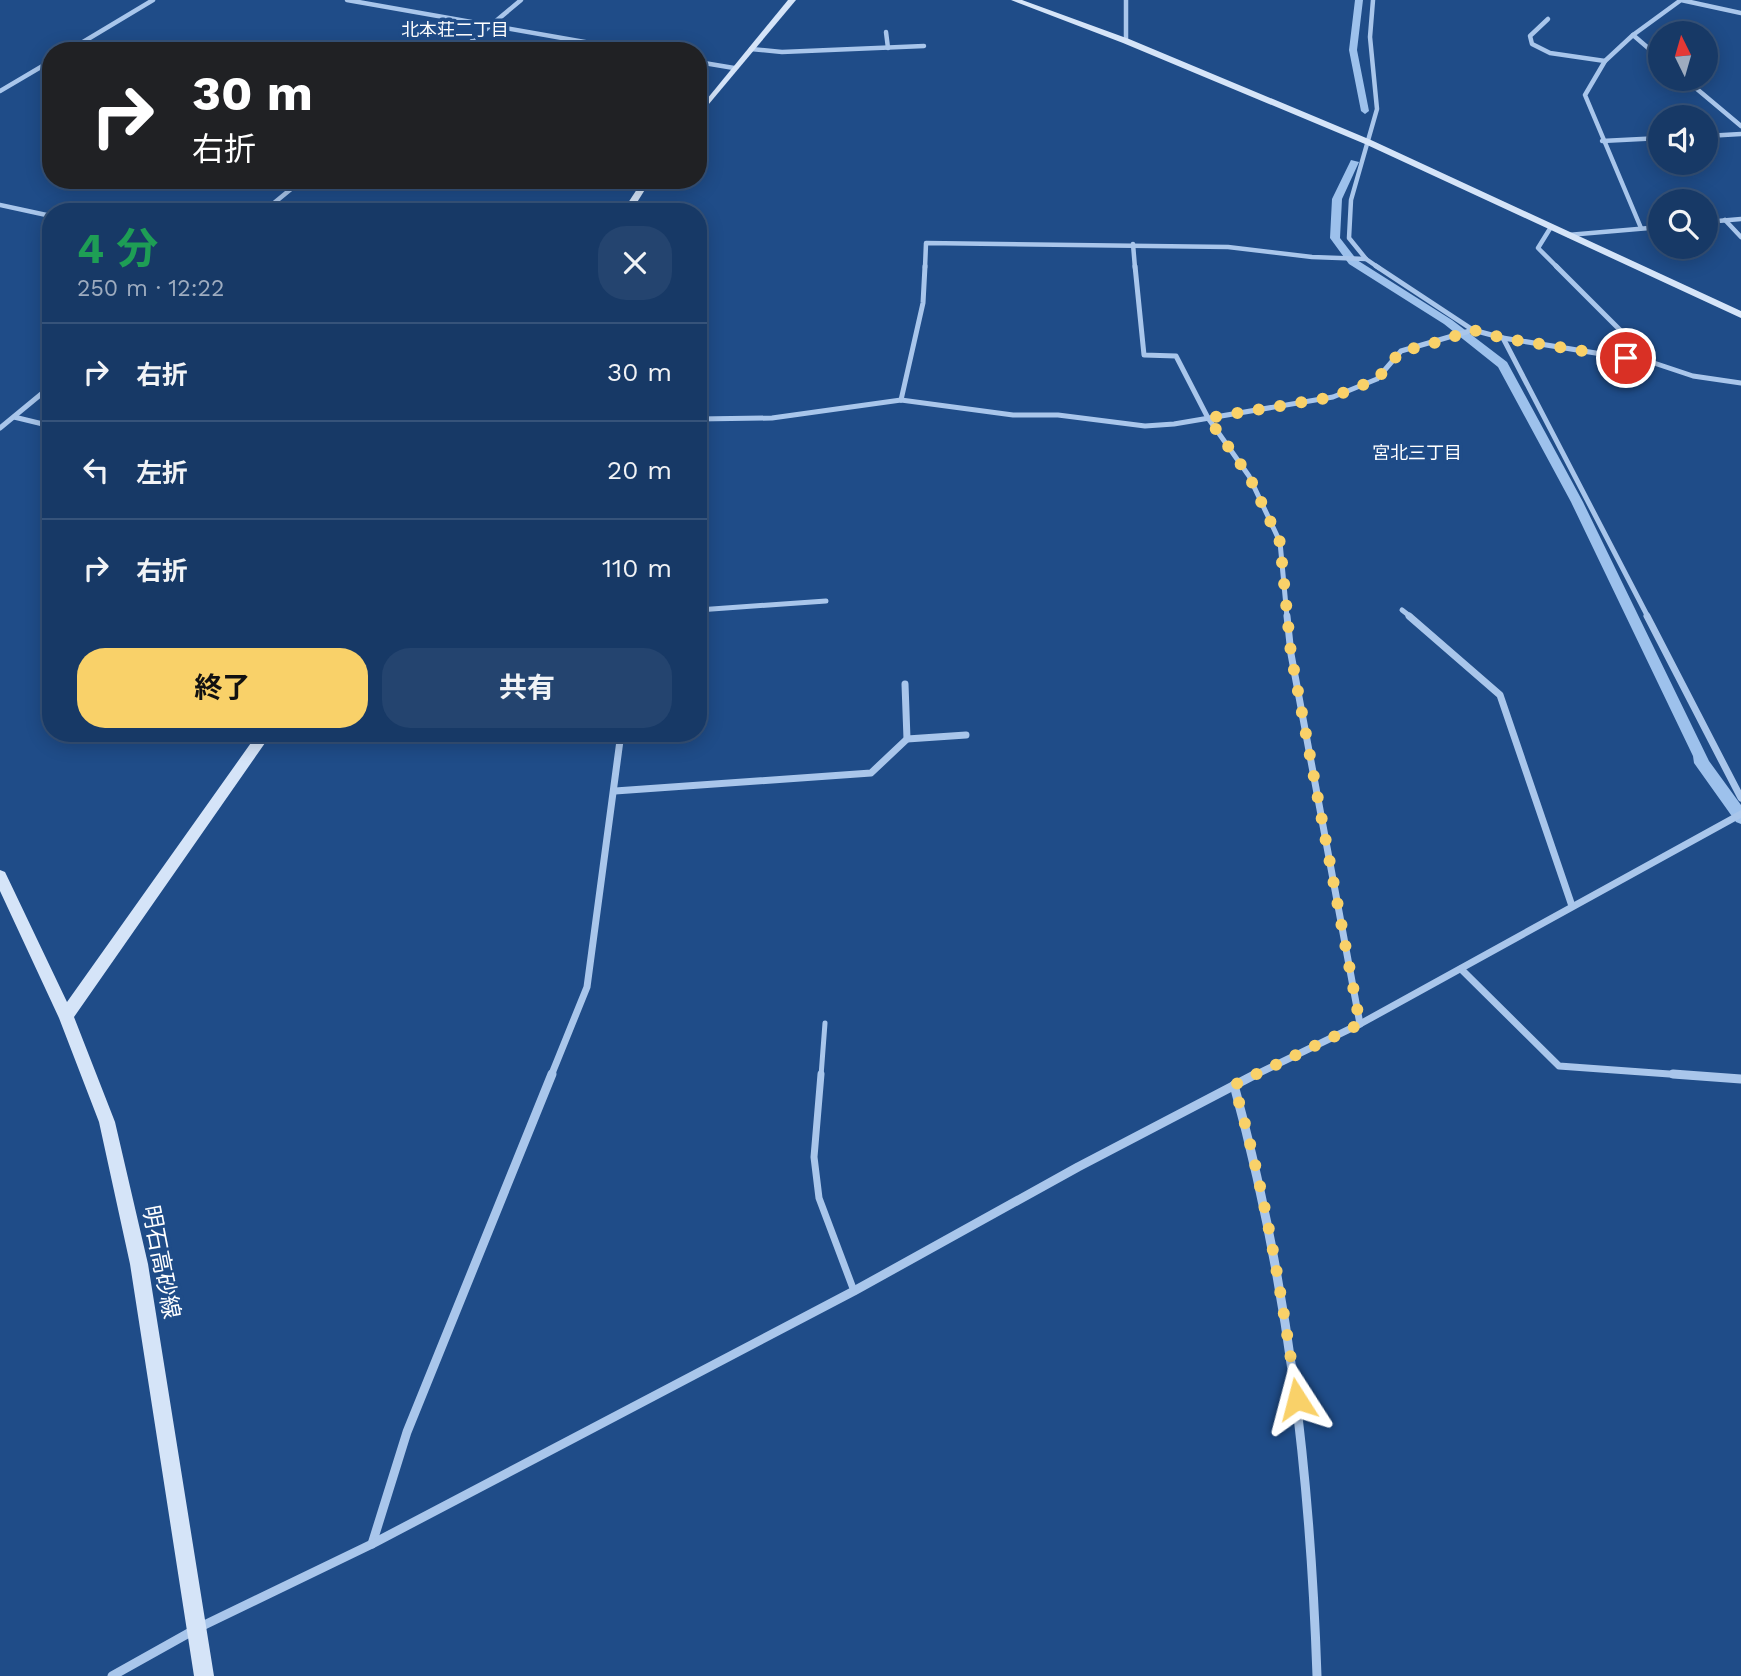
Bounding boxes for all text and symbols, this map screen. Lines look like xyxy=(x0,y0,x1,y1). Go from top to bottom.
district label: 北本荘二丁目 xyxy=(401,19,509,40)
north arrow xyxy=(1648,21,1718,91)
map controls xyxy=(1648,21,1718,259)
text: 30 m xyxy=(192,64,313,122)
icon: right xyxy=(77,70,168,161)
button: sound xyxy=(1648,105,1718,175)
text: 右折 xyxy=(192,130,256,168)
button: search xyxy=(1648,189,1718,259)
text: 4 分 xyxy=(77,224,158,273)
button: close xyxy=(598,226,672,300)
text: 250 m · 12:22 xyxy=(77,275,224,302)
pin xyxy=(1596,328,1656,388)
icon: arrive xyxy=(1607,339,1645,377)
icon: right xyxy=(77,353,115,391)
text: 30 m xyxy=(607,357,672,387)
text: 右折 xyxy=(136,360,188,390)
district label: 宮北三丁目 xyxy=(1372,442,1462,463)
icon: left xyxy=(77,451,115,489)
text: 20 m xyxy=(607,455,672,485)
text: 左折 xyxy=(136,458,188,488)
icon: right xyxy=(77,549,115,587)
text: 110 m xyxy=(602,553,672,583)
text: 右折 xyxy=(136,556,188,586)
button: 終了 xyxy=(77,648,368,728)
button: 共有 xyxy=(382,648,672,728)
street label: 明石高砂線 xyxy=(137,1203,185,1321)
position arrow xyxy=(1260,1362,1334,1436)

